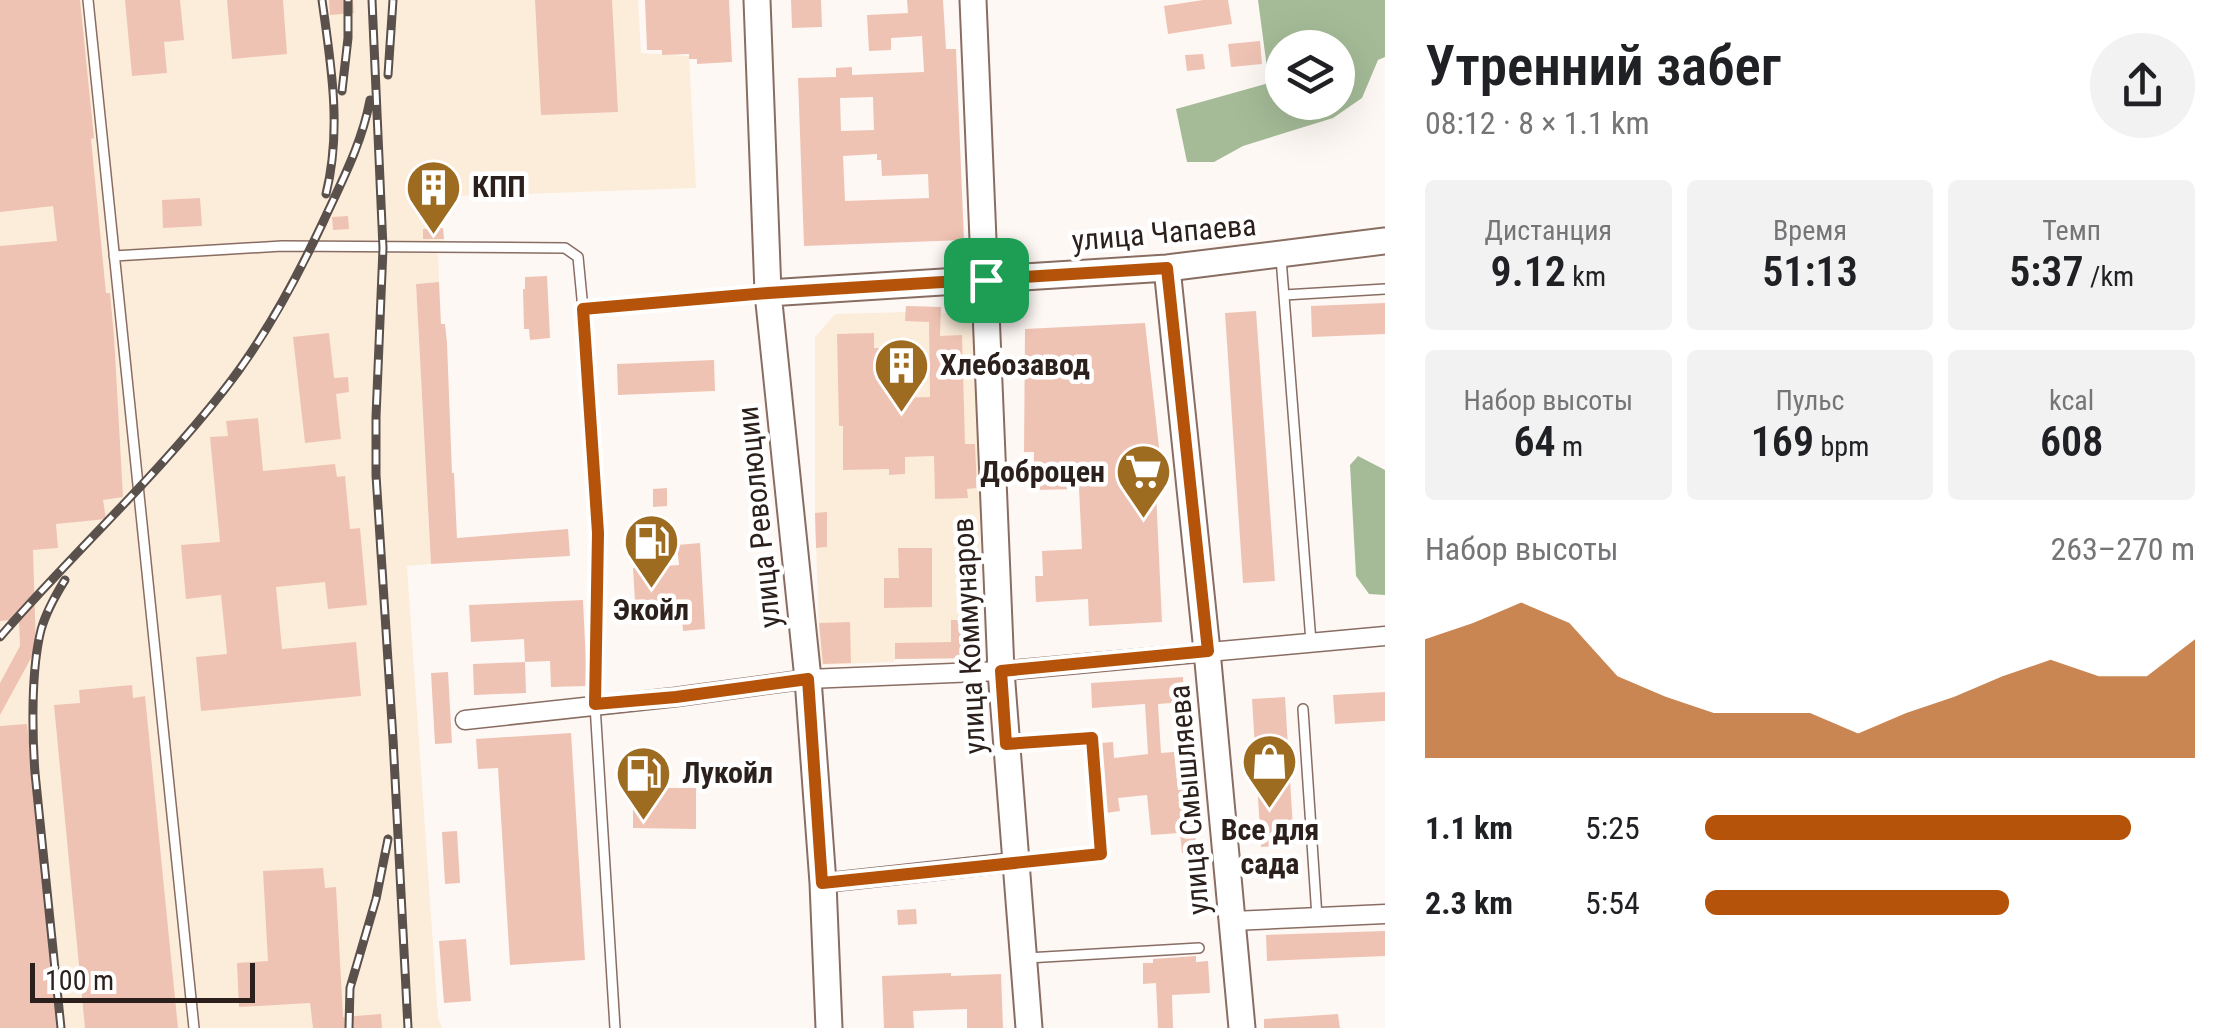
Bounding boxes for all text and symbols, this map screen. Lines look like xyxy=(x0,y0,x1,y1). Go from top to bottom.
map controls xyxy=(1265,30,1355,120)
button: layers xyxy=(1265,30,1355,120)
button: share xyxy=(2090,33,2195,138)
text: Утренний забег xyxy=(1425,34,1781,98)
text: 08:12 · 8 × 1.1 km xyxy=(1425,104,1650,142)
building icon: КПП xyxy=(403,157,463,236)
place label: КПП xyxy=(472,169,526,204)
street label: улица Чапаева xyxy=(1070,207,1258,258)
text: Дистанция xyxy=(1485,214,1612,247)
text: Время xyxy=(1773,214,1847,247)
text: Темп xyxy=(2042,214,2101,247)
pin xyxy=(944,238,1029,323)
text: 9.12 xyxy=(1491,247,1566,296)
text: 51:13 xyxy=(1762,247,1858,296)
text: 5:37 xyxy=(2009,247,2084,296)
icon: arrive xyxy=(959,253,1014,308)
text: km xyxy=(1566,260,1606,293)
text: /km xyxy=(2084,260,2134,293)
building icon: Хлебозавод xyxy=(871,335,931,414)
place label: Хлебозавод xyxy=(940,347,1090,382)
text: Набор высоты xyxy=(1464,384,1633,417)
text: Пульс xyxy=(1775,384,1845,417)
text: kcal xyxy=(2049,384,2094,417)
street label: улица Революции xyxy=(729,404,788,630)
text: 64 xyxy=(1513,417,1556,466)
text: 169 xyxy=(1751,417,1814,466)
text: 608 xyxy=(2040,417,2103,466)
text: m xyxy=(1556,430,1583,463)
text: bpm xyxy=(1814,430,1869,463)
supermarket icon: Доброцен xyxy=(1114,442,1174,521)
place label: Доброцен xyxy=(980,454,1105,489)
fuel station icon: Экойл xyxy=(621,512,681,591)
street label: улица Коммунаров xyxy=(945,517,992,755)
text: Набор высоты xyxy=(1425,530,1619,568)
text: 263–270 m xyxy=(2050,530,2195,568)
place label: Экойл xyxy=(613,592,689,627)
street label: улица Смышляева xyxy=(1161,684,1216,916)
shop icon: Все для сада xyxy=(1240,732,1300,811)
fuel station icon: Лукойл xyxy=(613,743,673,822)
place label: Лукойл xyxy=(682,755,773,790)
text: 1.1 km xyxy=(1425,809,1513,847)
text: 5:25 xyxy=(1585,809,1640,847)
place label: Все для сада xyxy=(1221,812,1319,881)
text: 2.3 km xyxy=(1425,884,1513,922)
text: 5:54 xyxy=(1585,884,1640,922)
scale bar xyxy=(30,958,255,1002)
text: 100 m xyxy=(45,964,114,997)

